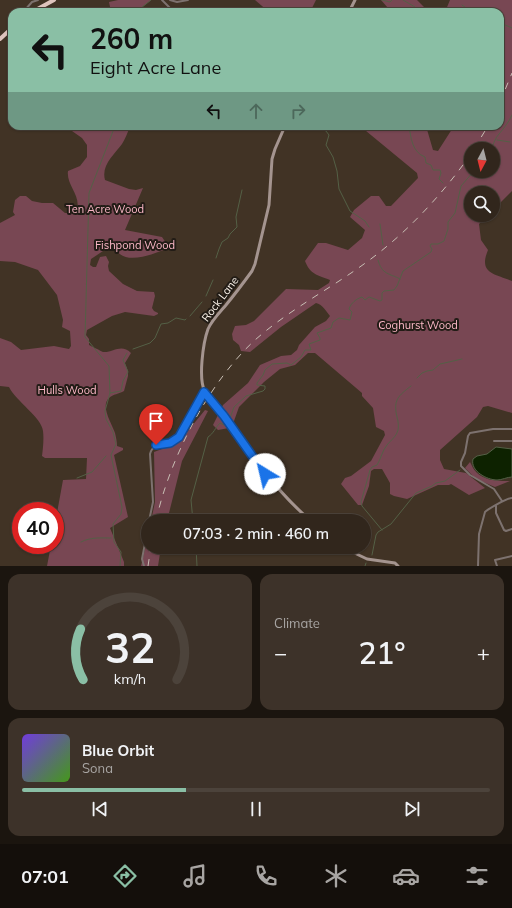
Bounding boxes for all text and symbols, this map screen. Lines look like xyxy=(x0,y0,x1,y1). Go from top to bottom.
text: 260 m xyxy=(90,21,173,56)
icon: left xyxy=(24,24,76,76)
text: Eight Acre Lane xyxy=(90,56,221,79)
icon: left xyxy=(203,100,225,122)
icon: ahead xyxy=(245,100,267,122)
icon: right xyxy=(287,100,309,122)
north arrow xyxy=(464,142,500,178)
map controls xyxy=(464,142,500,222)
button: search xyxy=(464,186,500,222)
park label: Ten Acre Wood xyxy=(66,202,144,216)
park label: Fishpond Wood xyxy=(95,238,175,252)
street label: Rock Lane xyxy=(199,274,241,324)
park label: Coghurst Wood xyxy=(378,318,458,332)
park label: Hulls Wood xyxy=(37,383,97,397)
pin xyxy=(139,404,173,445)
icon: arrive xyxy=(145,410,167,432)
position arrow xyxy=(244,453,286,495)
speed limit sign: 40 xyxy=(12,502,64,554)
text: 07:03 · 2 min · 460 m xyxy=(183,524,329,543)
text: Climate xyxy=(274,615,320,631)
text: 32 xyxy=(105,621,155,673)
text: 21° xyxy=(358,634,406,672)
text: − xyxy=(274,639,287,667)
text: + xyxy=(477,639,490,667)
text: km/h xyxy=(114,670,146,688)
text: Blue Orbit xyxy=(82,741,154,760)
text: Sona xyxy=(82,760,113,776)
icon: previous xyxy=(89,798,111,820)
icon: pause xyxy=(245,798,267,820)
icon: next xyxy=(401,798,423,820)
icon: directions xyxy=(111,862,139,890)
icon: music xyxy=(181,862,209,890)
icon: phone xyxy=(252,862,280,890)
icon: climate xyxy=(322,862,350,890)
icon: car xyxy=(392,862,420,890)
icon: filters xyxy=(463,862,491,890)
text: 07:01 xyxy=(21,865,69,888)

